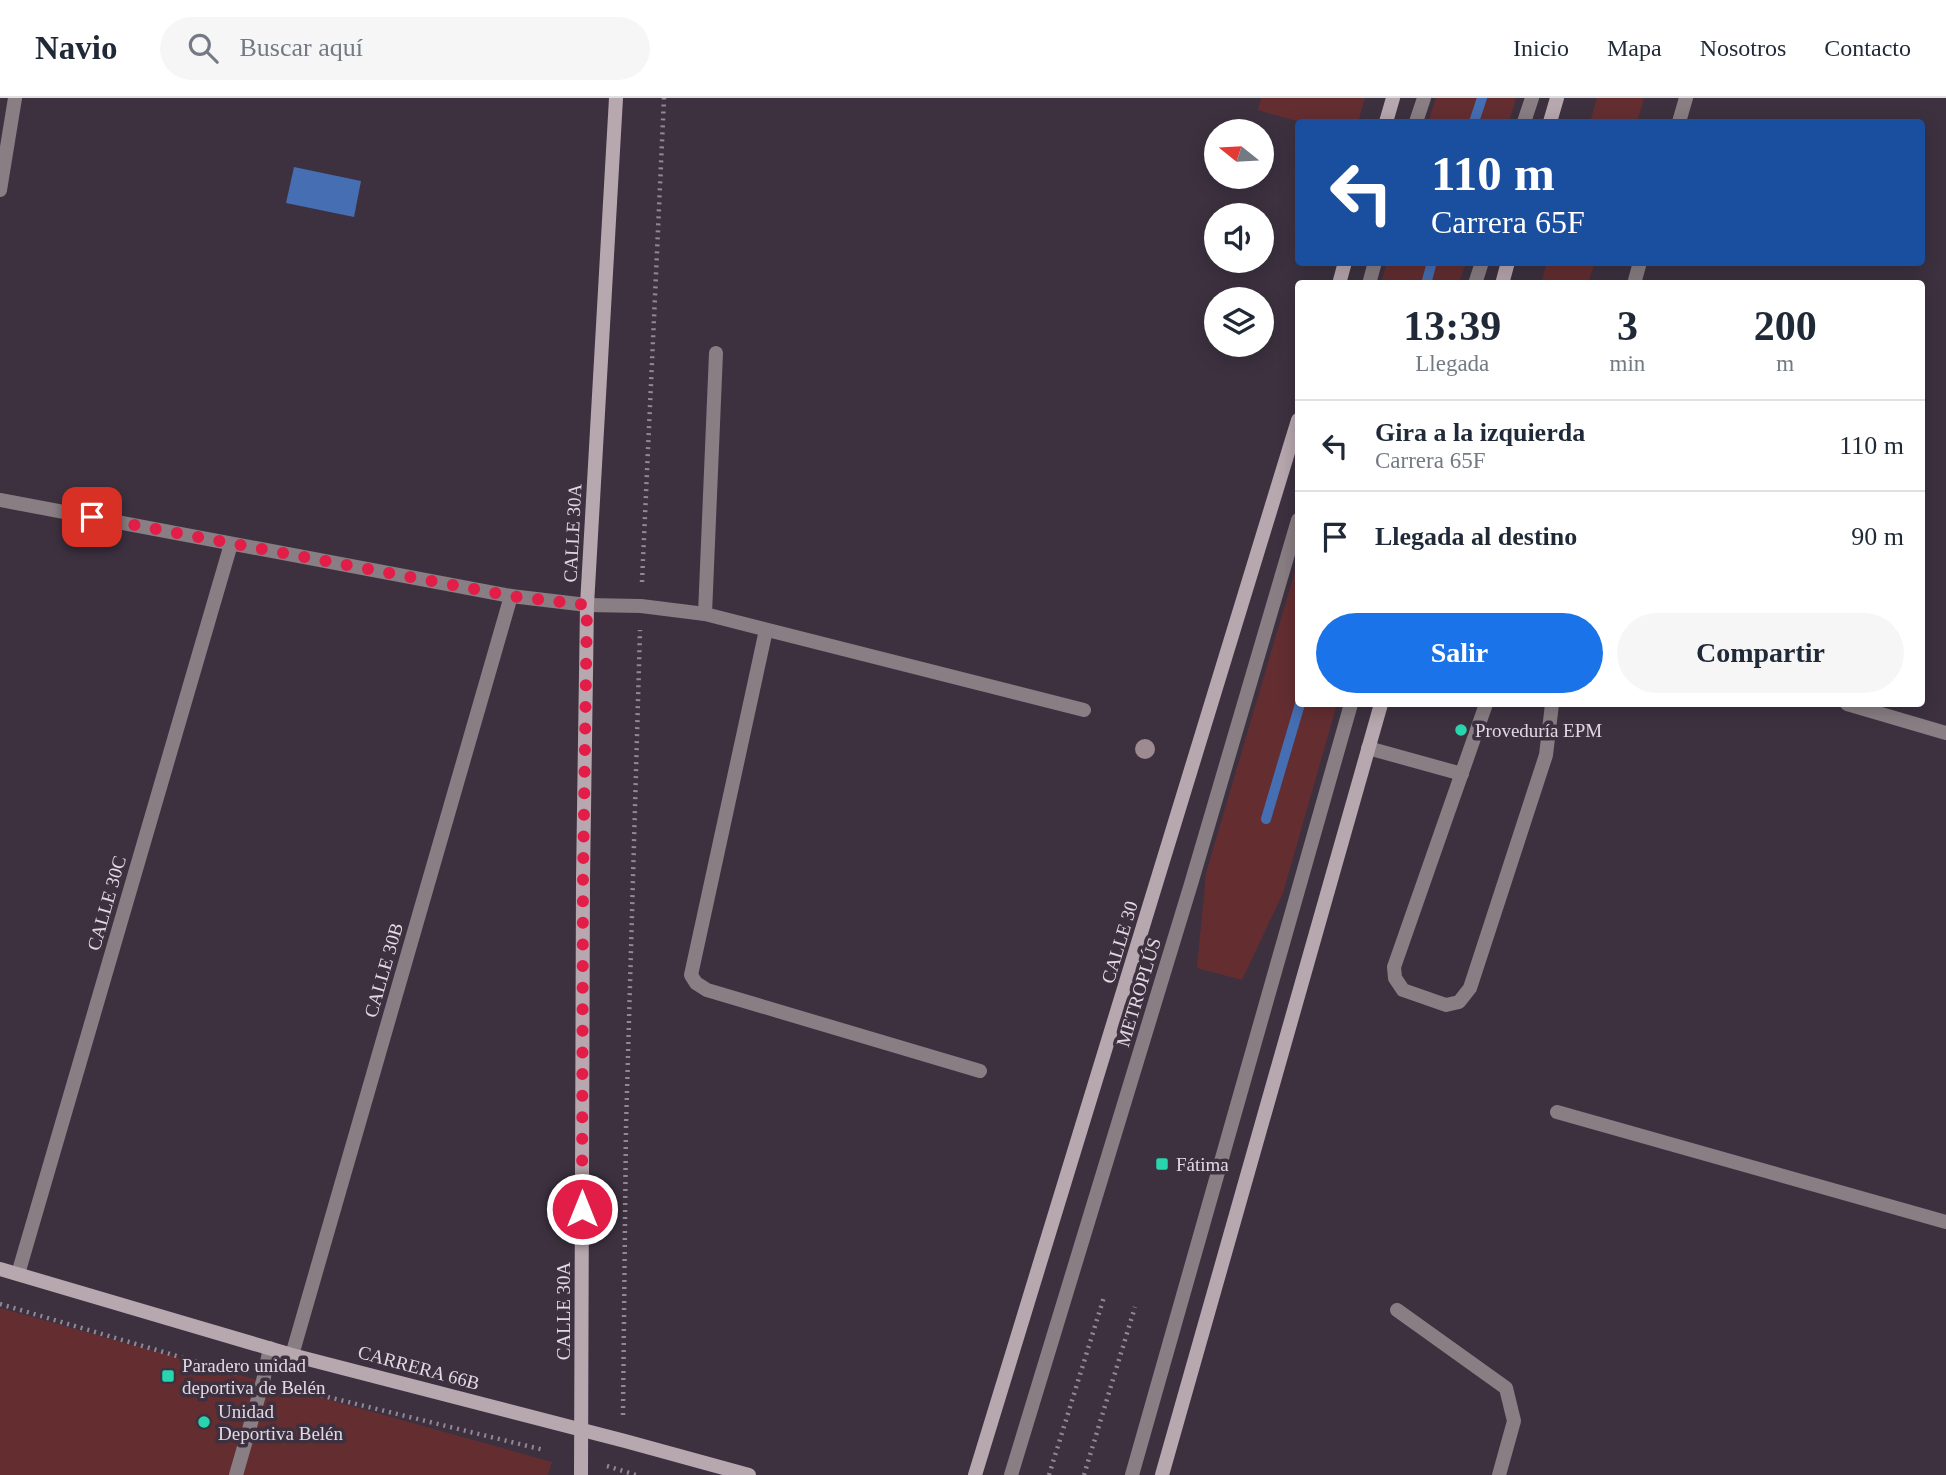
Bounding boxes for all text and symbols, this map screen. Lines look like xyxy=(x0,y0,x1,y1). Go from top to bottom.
search box xyxy=(160,17,650,80)
icon: search xyxy=(184,29,222,67)
text: Navio xyxy=(35,30,118,66)
text: Buscar aquí xyxy=(240,33,363,62)
text: Inicio xyxy=(1513,35,1569,61)
text: Mapa xyxy=(1607,35,1662,61)
text: Nosotros xyxy=(1700,35,1786,61)
text: Contacto xyxy=(1824,35,1911,61)
north arrow xyxy=(1204,119,1274,189)
map controls xyxy=(1204,119,1274,357)
text: 110 m xyxy=(1431,146,1555,201)
icon: left xyxy=(1316,147,1407,238)
button: sound xyxy=(1204,203,1274,273)
text: Carrera 65F xyxy=(1431,204,1585,240)
button: layers xyxy=(1204,287,1274,357)
text: 13:39 xyxy=(1403,303,1501,349)
text: 3 xyxy=(1617,303,1638,349)
text: 200 xyxy=(1754,303,1817,349)
text: Llegada xyxy=(1415,351,1489,376)
text: min xyxy=(1610,351,1645,376)
text: m xyxy=(1776,351,1794,376)
text: Gira a la izquierda xyxy=(1375,418,1585,447)
icon: left xyxy=(1316,427,1354,465)
text: 110 m xyxy=(1839,431,1904,460)
text: Carrera 65F xyxy=(1375,448,1486,473)
street label: CALLE 30A xyxy=(559,483,586,583)
pin xyxy=(62,487,122,547)
icon: arrive xyxy=(73,498,111,536)
icon: arrive xyxy=(1316,518,1354,556)
text: Llegada al destino xyxy=(1375,522,1577,551)
text: 90 m xyxy=(1851,522,1904,551)
button: Salir xyxy=(1316,613,1603,693)
button: Compartir xyxy=(1617,613,1904,693)
place label: Proveduría EPM xyxy=(1475,720,1602,741)
marker: Proveduría EPM xyxy=(1453,722,1469,738)
street label: CALLE 30C xyxy=(83,853,130,953)
street label: CALLE 30 xyxy=(1097,898,1142,986)
street label: CALLE 30B xyxy=(360,920,407,1020)
street label: METROPLÚS xyxy=(1112,935,1165,1049)
place label: Fátima xyxy=(1176,1154,1229,1175)
marker: Fátima xyxy=(1154,1156,1170,1172)
position arrow xyxy=(545,1172,619,1246)
street label: CALLE 30A xyxy=(553,1261,574,1360)
street label: CARRERA 66B xyxy=(356,1341,482,1394)
place label: Paradero unidad deportiva de Belén xyxy=(182,1355,326,1398)
marker: Paradero unidad deportiva de Belén xyxy=(160,1368,176,1384)
place label: Unidad Deportiva Belén xyxy=(218,1401,344,1444)
marker: Unidad Deportiva Belén xyxy=(196,1414,212,1430)

